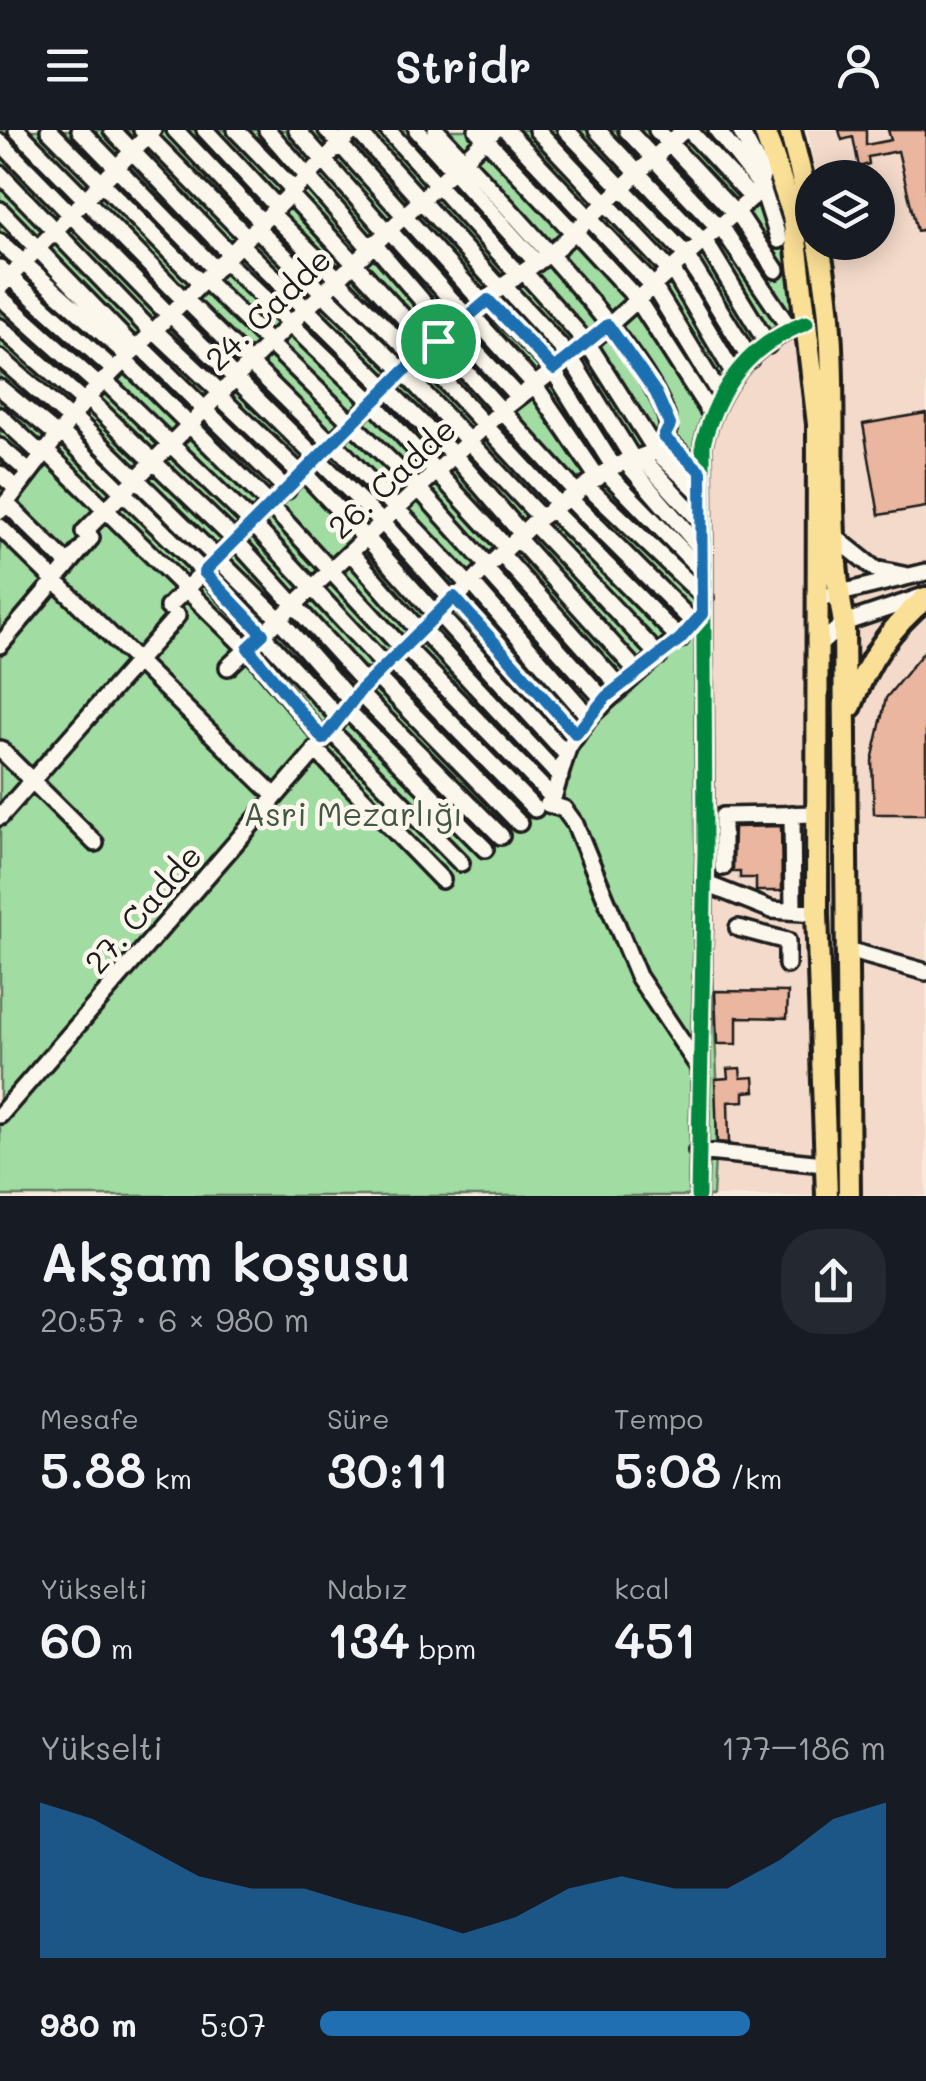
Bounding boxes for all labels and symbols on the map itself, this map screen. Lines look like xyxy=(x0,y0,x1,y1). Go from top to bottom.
street label: 24. Cadde xyxy=(195,237,339,379)
pin xyxy=(396,299,481,384)
street label: 26. Cadde xyxy=(318,407,464,547)
park label: Asri Mezarlığı xyxy=(243,792,463,834)
street label: 27. Cadde xyxy=(74,834,210,982)

